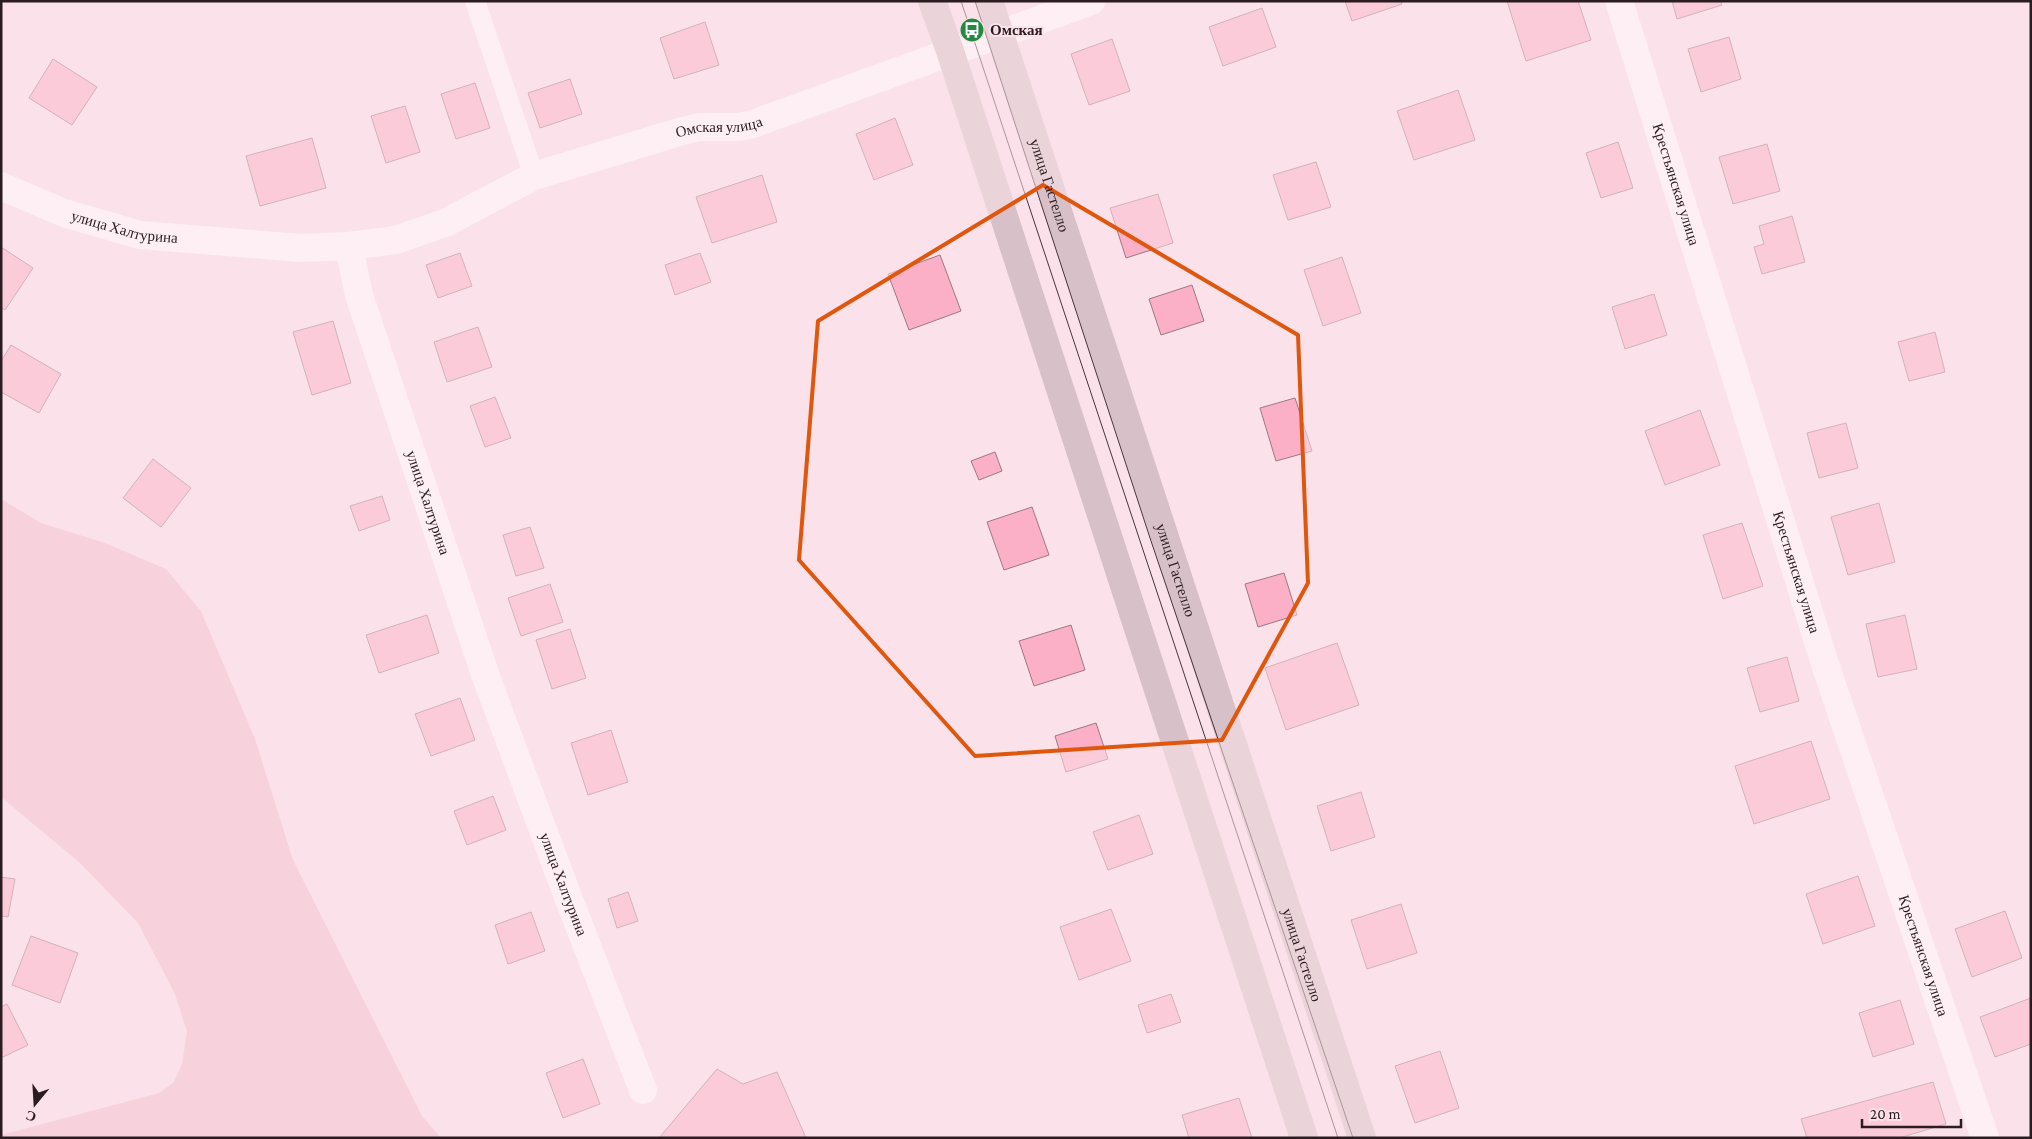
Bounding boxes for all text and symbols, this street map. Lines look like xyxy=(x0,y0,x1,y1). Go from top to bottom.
bus stop icon: Омская xyxy=(959,17,985,43)
place label: Омская xyxy=(990,22,1043,38)
street label: Омская улица xyxy=(674,113,765,141)
street label: Крестьянская улица xyxy=(1650,121,1703,248)
street label: улица Гастелло xyxy=(1027,137,1072,234)
street label: улица Халтурина xyxy=(69,208,179,246)
street label: улица Халтурина xyxy=(403,448,453,557)
street label: Крестьянская улица xyxy=(1770,509,1823,635)
street label: улица Гастелло xyxy=(1153,521,1198,619)
street label: улица Халтурина xyxy=(537,830,590,938)
street label: Крестьянская улица xyxy=(1896,893,1951,1018)
street label: улица Гастелло xyxy=(1279,906,1325,1004)
north arrow xyxy=(10,1079,60,1129)
scale bar xyxy=(1862,1096,1961,1128)
text: 20 m xyxy=(1870,1106,1901,1122)
text: С xyxy=(24,1107,38,1126)

